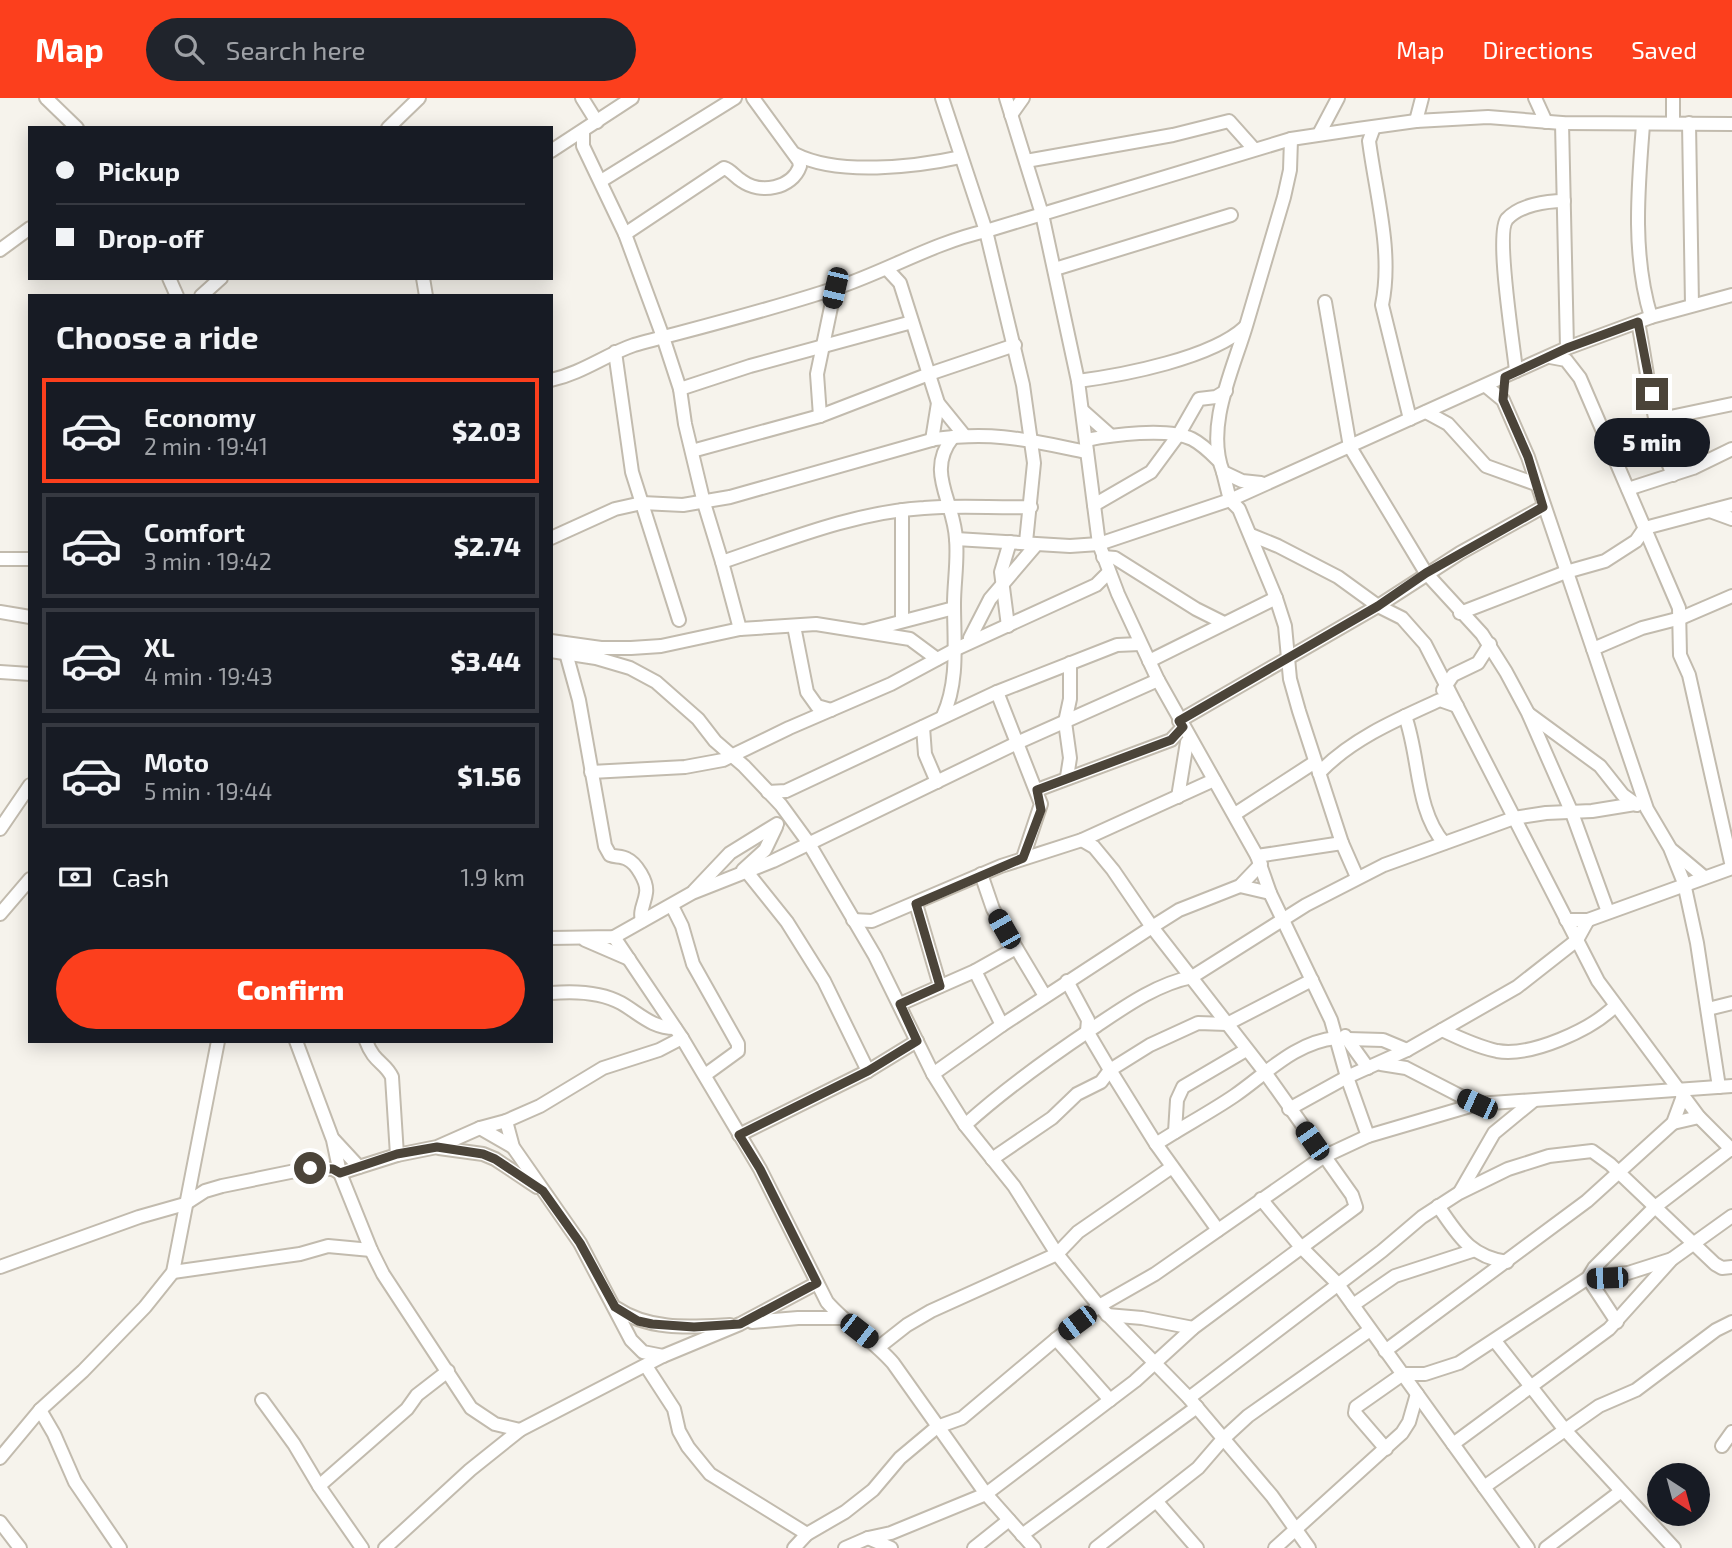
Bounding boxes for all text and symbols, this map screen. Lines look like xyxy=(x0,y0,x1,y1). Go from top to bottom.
search box xyxy=(146,18,636,81)
text: Map xyxy=(35,29,104,69)
icon: search xyxy=(170,30,208,68)
text: Search here xyxy=(226,34,365,65)
text: Map xyxy=(1396,35,1444,64)
text: Directions xyxy=(1482,35,1593,64)
text: Saved xyxy=(1631,35,1697,64)
text: Pickup xyxy=(98,155,180,186)
text: Drop-off xyxy=(98,222,203,253)
car xyxy=(821,265,850,311)
text: Choose a ride xyxy=(56,317,259,355)
route end xyxy=(1636,378,1668,410)
icon: car xyxy=(60,399,123,462)
text: Economy xyxy=(144,401,256,432)
text: $2.03 xyxy=(452,415,521,446)
callout: 5 min xyxy=(1594,418,1710,468)
text: 5 min xyxy=(1623,428,1681,456)
text: 2 min · 19:41 xyxy=(144,432,268,460)
icon: car xyxy=(60,514,123,577)
text: Comfort xyxy=(144,516,245,547)
text: $2.74 xyxy=(454,530,521,561)
text: 3 min · 19:42 xyxy=(144,547,272,575)
icon: car xyxy=(60,629,123,692)
text: XL xyxy=(144,631,175,662)
text: $3.44 xyxy=(451,645,521,676)
text: 4 min · 19:43 xyxy=(144,662,273,690)
icon: car xyxy=(60,744,123,807)
text: Moto xyxy=(144,746,209,777)
text: $1.56 xyxy=(457,760,521,791)
text: 5 min · 19:44 xyxy=(144,777,272,805)
icon: cash xyxy=(56,858,94,896)
text: Cash xyxy=(112,861,169,892)
text: 1.9 km xyxy=(460,863,525,891)
car xyxy=(985,906,1024,952)
button: Confirm xyxy=(56,949,525,1029)
car xyxy=(1454,1086,1501,1122)
car xyxy=(1292,1118,1333,1164)
route start xyxy=(294,1152,326,1184)
car xyxy=(1586,1267,1629,1289)
car xyxy=(1054,1302,1101,1344)
car xyxy=(836,1310,883,1352)
north arrow xyxy=(1647,1463,1710,1526)
map controls xyxy=(1647,1463,1710,1526)

